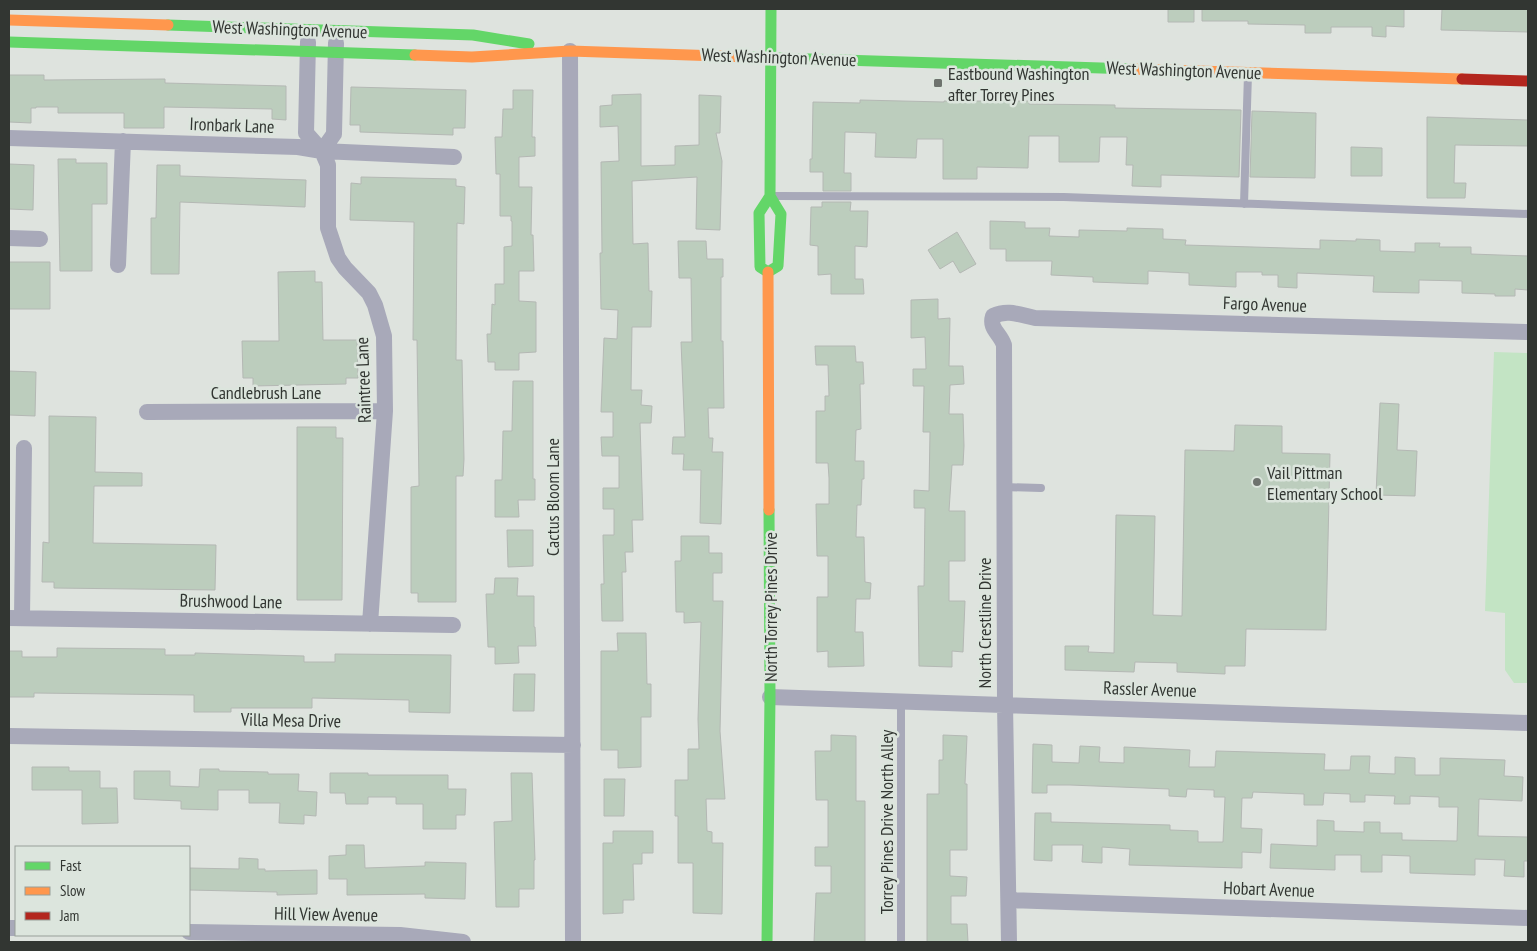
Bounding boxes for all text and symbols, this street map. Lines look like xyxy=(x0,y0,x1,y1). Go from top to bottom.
street label: West Washington Avenue xyxy=(212,15,368,43)
street label: West Washington Avenue xyxy=(701,43,857,71)
street label: West Washington Avenue xyxy=(1106,56,1262,84)
place label: Eastbound Washington after Torrey Pines xyxy=(948,62,1089,106)
marker: Eastbound Washington after Torrey Pines xyxy=(932,77,944,89)
street label: Ironbark Lane xyxy=(189,112,275,138)
street label: Fargo Avenue xyxy=(1223,291,1307,317)
street label: Raintree Lane xyxy=(350,337,376,423)
street label: Candlebrush Lane xyxy=(211,381,321,404)
street label: Cactus Bloom Lane xyxy=(541,438,564,556)
place label: Vail Pittman Elementary School xyxy=(1266,461,1383,505)
marker: Vail Pittman Elementary School xyxy=(1251,476,1263,488)
street label: North Torrey Pines Drive xyxy=(759,532,782,682)
street label: North Crestline Drive xyxy=(973,558,996,688)
street label: Brushwood Lane xyxy=(180,589,282,613)
street label: Rassler Avenue xyxy=(1103,676,1197,702)
street label: Villa Mesa Drive xyxy=(240,708,341,732)
street label: Torrey Pines Drive North Alley xyxy=(875,729,898,914)
legend xyxy=(15,846,190,936)
text: Fast xyxy=(60,856,81,875)
street label: Hobart Avenue xyxy=(1223,876,1315,902)
text: Slow xyxy=(60,881,85,900)
street label: Hill View Avenue xyxy=(274,902,378,926)
text: Jam xyxy=(59,906,79,925)

